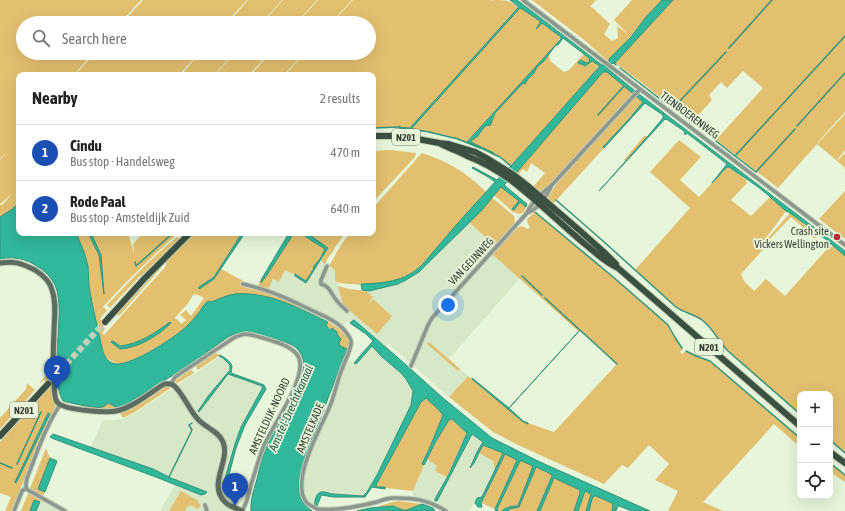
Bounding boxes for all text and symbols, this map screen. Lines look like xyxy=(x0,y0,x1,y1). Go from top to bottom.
search box xyxy=(16,16,376,60)
icon: search xyxy=(30,27,52,49)
text: Search here xyxy=(62,30,127,47)
text: Nearby xyxy=(32,88,78,108)
street label: TIENBOERENWEG xyxy=(658,89,722,141)
text: 2 results xyxy=(320,91,360,106)
road number: N201 xyxy=(392,129,420,145)
text: Cindu xyxy=(70,137,102,154)
text: 1 xyxy=(42,145,48,160)
text: 470 m xyxy=(331,145,360,160)
text: Bus stop · Handelsweg xyxy=(70,154,175,169)
text: Rode Paal xyxy=(70,193,126,210)
text: 2 xyxy=(42,201,48,216)
text: 640 m xyxy=(331,201,360,216)
text: Bus stop · Amsteldijk Zuid xyxy=(70,210,190,225)
place label: Crash site Vickers Wellington xyxy=(754,225,829,250)
marker: Crash site Vickers Wellington xyxy=(832,232,842,242)
street label: VAN GEIJNWEG xyxy=(446,235,496,287)
your location xyxy=(438,295,458,315)
road number: N201 xyxy=(695,339,723,355)
pin: 2 xyxy=(44,356,70,389)
water label: Amstel-Drechtkanaal xyxy=(265,363,316,454)
street label: AMSTELDIJK-NOORD xyxy=(246,376,292,456)
map controls xyxy=(797,391,833,499)
button: + xyxy=(797,391,833,427)
street label: AMSTELKADE xyxy=(294,401,326,455)
road number: N201 xyxy=(10,402,38,418)
button: − xyxy=(797,427,833,463)
button: locate xyxy=(797,463,833,499)
pin: 1 xyxy=(222,473,248,506)

